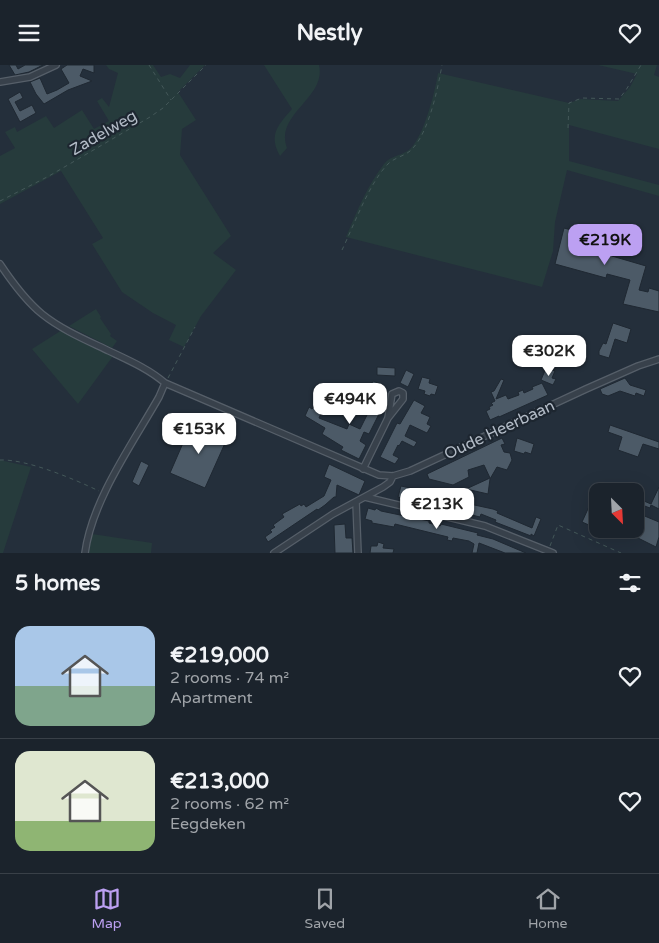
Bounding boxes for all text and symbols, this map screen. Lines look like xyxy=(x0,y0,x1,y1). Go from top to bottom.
icon: menu xyxy=(15,19,43,47)
icon: heart xyxy=(616,19,644,47)
text: Nestly xyxy=(297,20,362,46)
street label: Zadelweg xyxy=(66,106,141,160)
pin: €219K xyxy=(570,223,640,266)
text: €219K xyxy=(579,230,631,250)
pin: €302K xyxy=(514,335,584,377)
text: €302K xyxy=(523,341,575,361)
pin: €494K xyxy=(315,383,385,425)
text: €494K xyxy=(324,389,376,409)
street label: Oude Heerbaan xyxy=(441,396,558,464)
pin: €153K xyxy=(164,413,234,455)
text: €153K xyxy=(173,419,225,439)
north arrow xyxy=(589,483,644,537)
map controls xyxy=(589,483,644,538)
pin: €213K xyxy=(402,487,472,530)
text: €213K xyxy=(411,494,463,514)
icon: filters xyxy=(616,569,644,597)
text: 5 homes xyxy=(15,571,100,596)
text: €219,000 xyxy=(170,643,269,668)
icon: home xyxy=(55,646,115,706)
icon: heart xyxy=(616,662,644,690)
text: 2 rooms · 74 m² xyxy=(170,668,289,688)
text: Apartment xyxy=(170,688,253,708)
text: €213,000 xyxy=(170,769,269,794)
icon: home xyxy=(55,771,115,831)
icon: heart xyxy=(616,787,644,815)
text: 2 rooms · 62 m² xyxy=(170,794,289,814)
text: Eegdeken xyxy=(170,814,246,834)
tab: Map xyxy=(91,885,122,932)
tab: Saved xyxy=(305,885,345,932)
tab: Home xyxy=(528,885,568,932)

